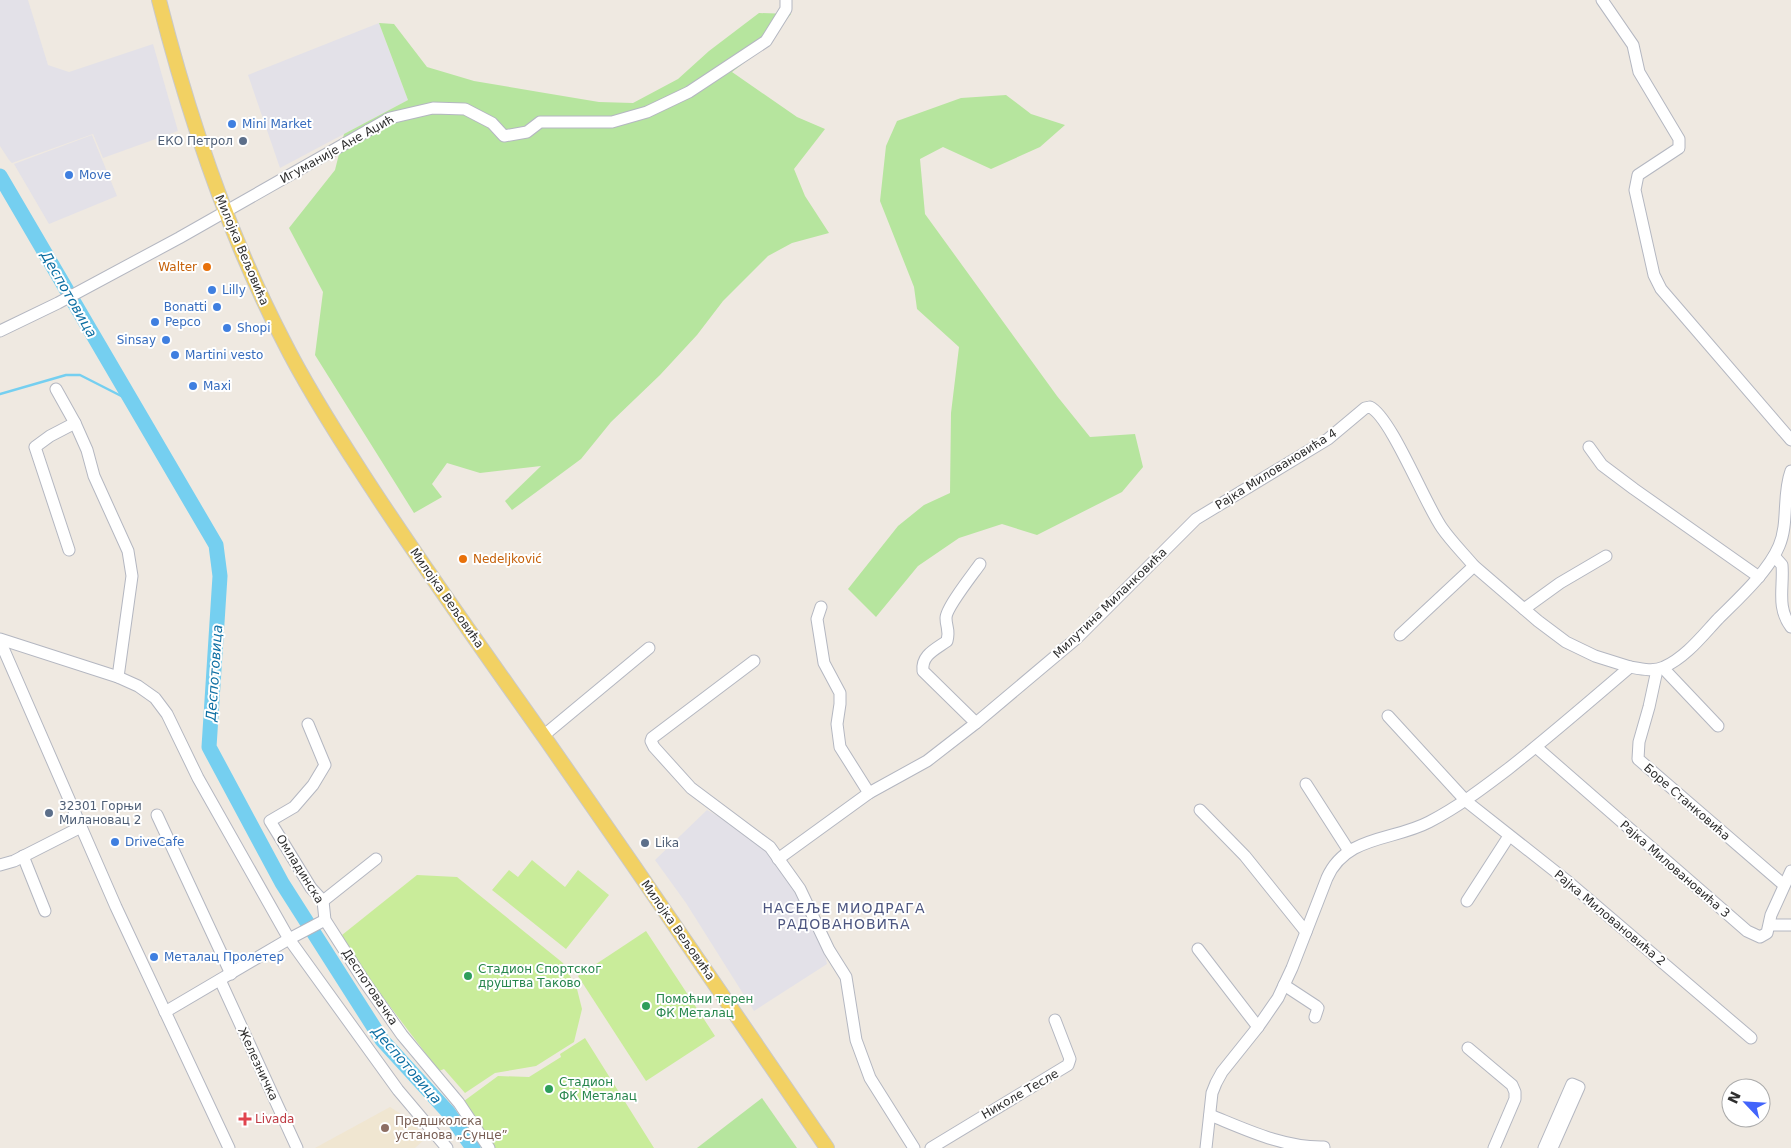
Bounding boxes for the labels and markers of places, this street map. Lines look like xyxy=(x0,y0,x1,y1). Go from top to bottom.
place label: Mini Market xyxy=(242,117,312,131)
marker: Mini Market xyxy=(226,118,238,130)
place label: ЕКО Петрол xyxy=(158,134,233,148)
marker: ЕКО Петрол xyxy=(237,135,249,147)
place label: Move xyxy=(79,168,111,182)
marker: Move xyxy=(63,169,75,181)
place label: Walter xyxy=(158,260,197,274)
marker: Walter xyxy=(201,261,213,273)
place label: Lilly xyxy=(222,283,246,297)
marker: Lilly xyxy=(206,284,218,296)
place label: Bonatti xyxy=(164,300,207,314)
marker: Bonatti xyxy=(211,301,223,313)
place label: Pepco xyxy=(165,315,201,329)
marker: Pepco xyxy=(149,316,161,328)
place label: Shopi xyxy=(237,321,271,335)
marker: Shopi xyxy=(221,322,233,334)
place label: Sinsay xyxy=(117,333,156,347)
marker: Sinsay xyxy=(160,334,172,346)
place label: Martini vesto xyxy=(185,348,263,362)
marker: Martini vesto xyxy=(169,349,181,361)
place label: Maxi xyxy=(203,379,231,393)
marker: Maxi xyxy=(187,380,199,392)
place label: Nedeljković xyxy=(473,552,542,566)
marker: Nedeljković xyxy=(457,553,469,565)
place label: 32301 Горњи Милановац 2 xyxy=(59,799,142,827)
marker: 32301 Горњи Милановац 2 xyxy=(43,807,55,819)
place label: DriveCafe xyxy=(125,835,184,849)
marker: DriveCafe xyxy=(109,836,121,848)
place label: Lika xyxy=(655,836,679,850)
marker: Lika xyxy=(639,837,651,849)
place label: Металац Пролетер xyxy=(164,950,284,964)
marker: Металац Пролетер xyxy=(148,951,160,963)
place label: Стадион Спортског друштва Таково xyxy=(478,962,602,990)
marker: Стадион Спортског друштва Таково xyxy=(462,970,474,982)
place label: Помоћни терен ФК Металац xyxy=(656,992,753,1020)
marker: Помоћни терен ФК Металац xyxy=(640,1000,652,1012)
place label: Стадион ФК Металац xyxy=(559,1075,637,1103)
marker: Стадион ФК Металац xyxy=(543,1083,555,1095)
place label: Livada xyxy=(255,1112,294,1126)
marker: Livada xyxy=(239,1113,251,1125)
place label: Предшколска установа „Сунце” xyxy=(395,1114,508,1142)
marker: Предшколска установа „Сунце” xyxy=(379,1122,391,1134)

